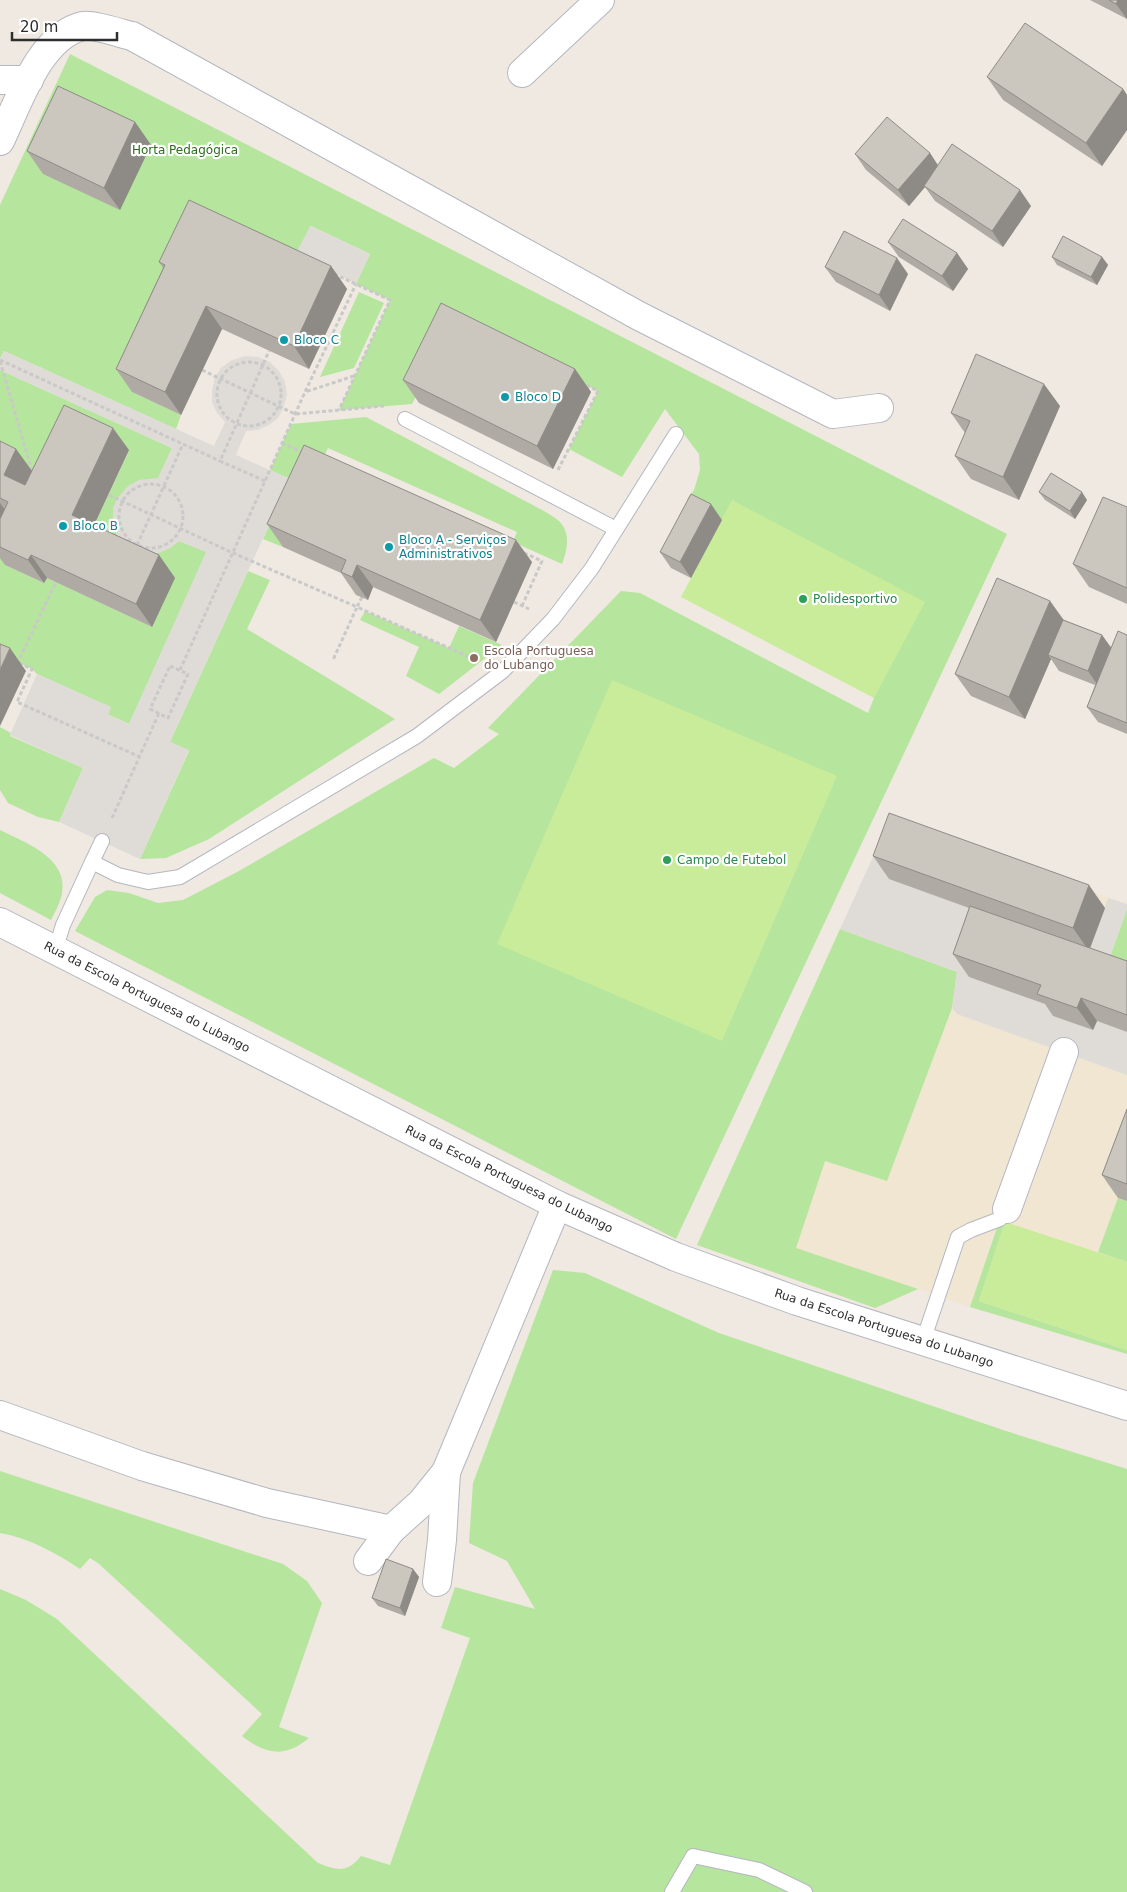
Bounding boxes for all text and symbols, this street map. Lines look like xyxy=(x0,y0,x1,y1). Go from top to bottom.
scale bar xyxy=(12,10,118,42)
text: 20 m xyxy=(20,18,58,36)
park label: Horta Pedagógica xyxy=(132,143,238,157)
place label: Bloco C xyxy=(294,333,339,347)
marker: Bloco C xyxy=(278,334,290,346)
place label: Bloco D xyxy=(515,390,561,404)
marker: Bloco D xyxy=(499,391,511,403)
place label: Bloco B xyxy=(73,519,118,533)
marker: Bloco B xyxy=(57,520,69,532)
place label: Bloco A - Serviços Administrativos xyxy=(399,533,506,561)
marker: Bloco A - Serviços Administrativos xyxy=(383,541,395,553)
place label: Polidesportivo xyxy=(813,592,897,606)
marker: Polidesportivo xyxy=(797,593,809,605)
place label: Escola Portuguesa do Lubango xyxy=(484,644,594,672)
marker: Escola Portuguesa do Lubango xyxy=(468,652,480,664)
place label: Campo de Futebol xyxy=(677,853,786,867)
marker: Campo de Futebol xyxy=(661,854,673,866)
street label: Rua da Escola Portuguesa do Lubango xyxy=(42,939,252,1055)
street label: Rua da Escola Portuguesa do Lubango xyxy=(403,1122,615,1236)
street label: Rua da Escola Portuguesa do Lubango xyxy=(773,1286,995,1370)

